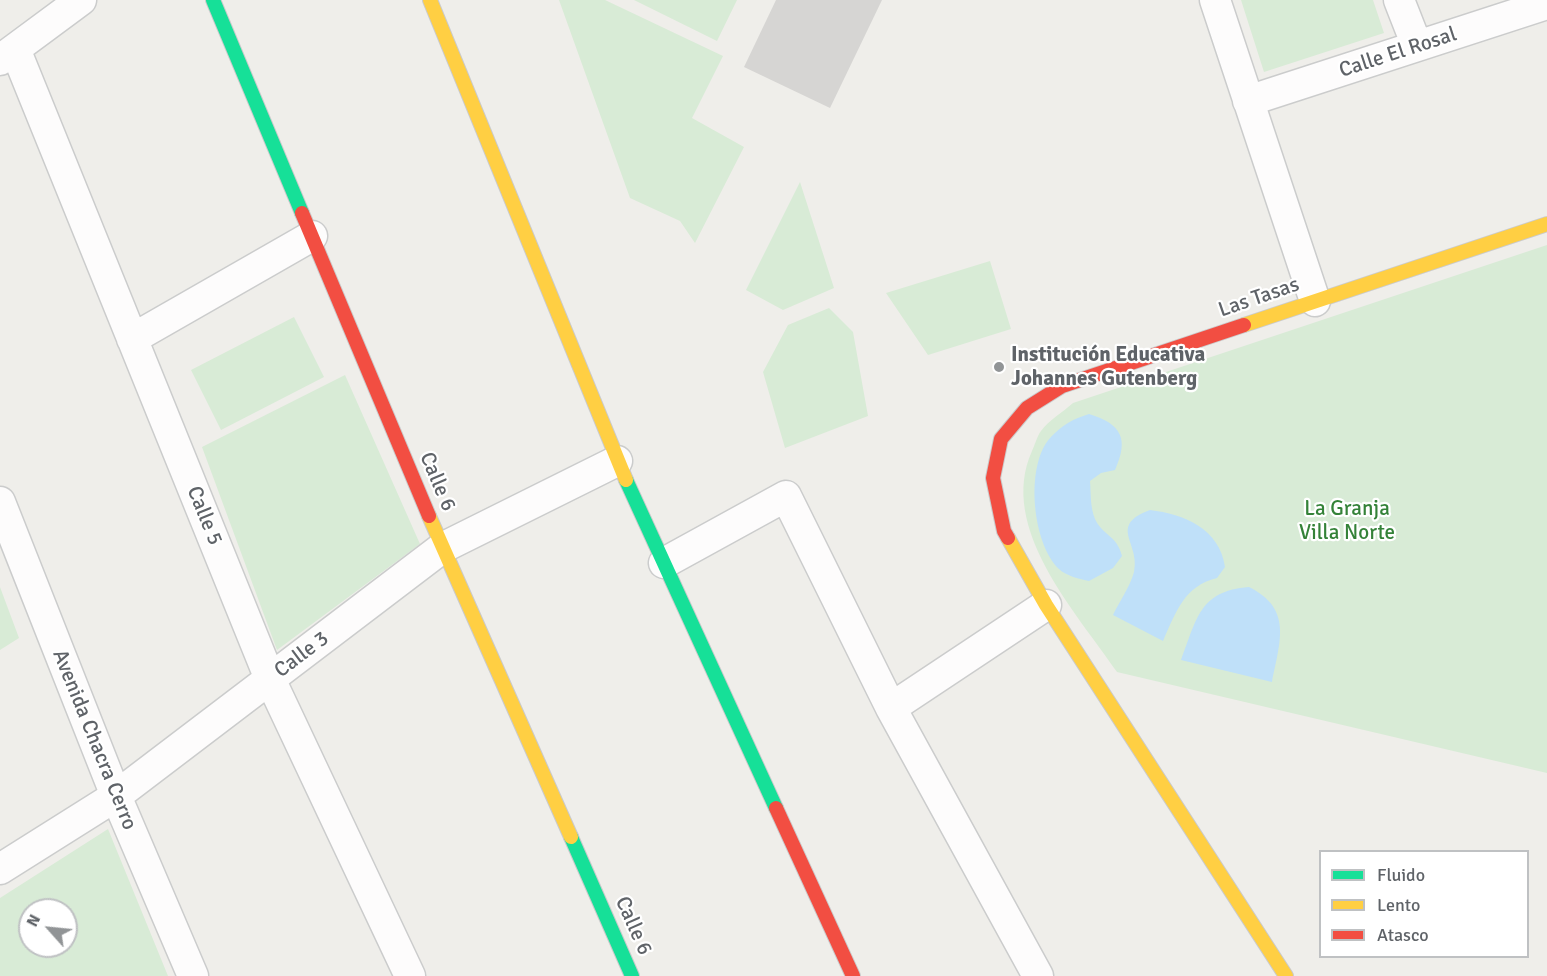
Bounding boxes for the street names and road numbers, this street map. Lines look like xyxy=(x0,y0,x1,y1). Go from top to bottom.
street label: Calle El Rosal xyxy=(1336,22,1460,84)
street label: Las Tasas xyxy=(1215,272,1303,324)
street label: Calle 6 xyxy=(413,449,461,515)
street label: Calle 5 xyxy=(181,483,227,549)
street label: Calle 3 xyxy=(270,626,334,684)
street label: Avenida Chacra Cerro xyxy=(46,646,142,834)
street label: Calle 6 xyxy=(609,893,657,959)

